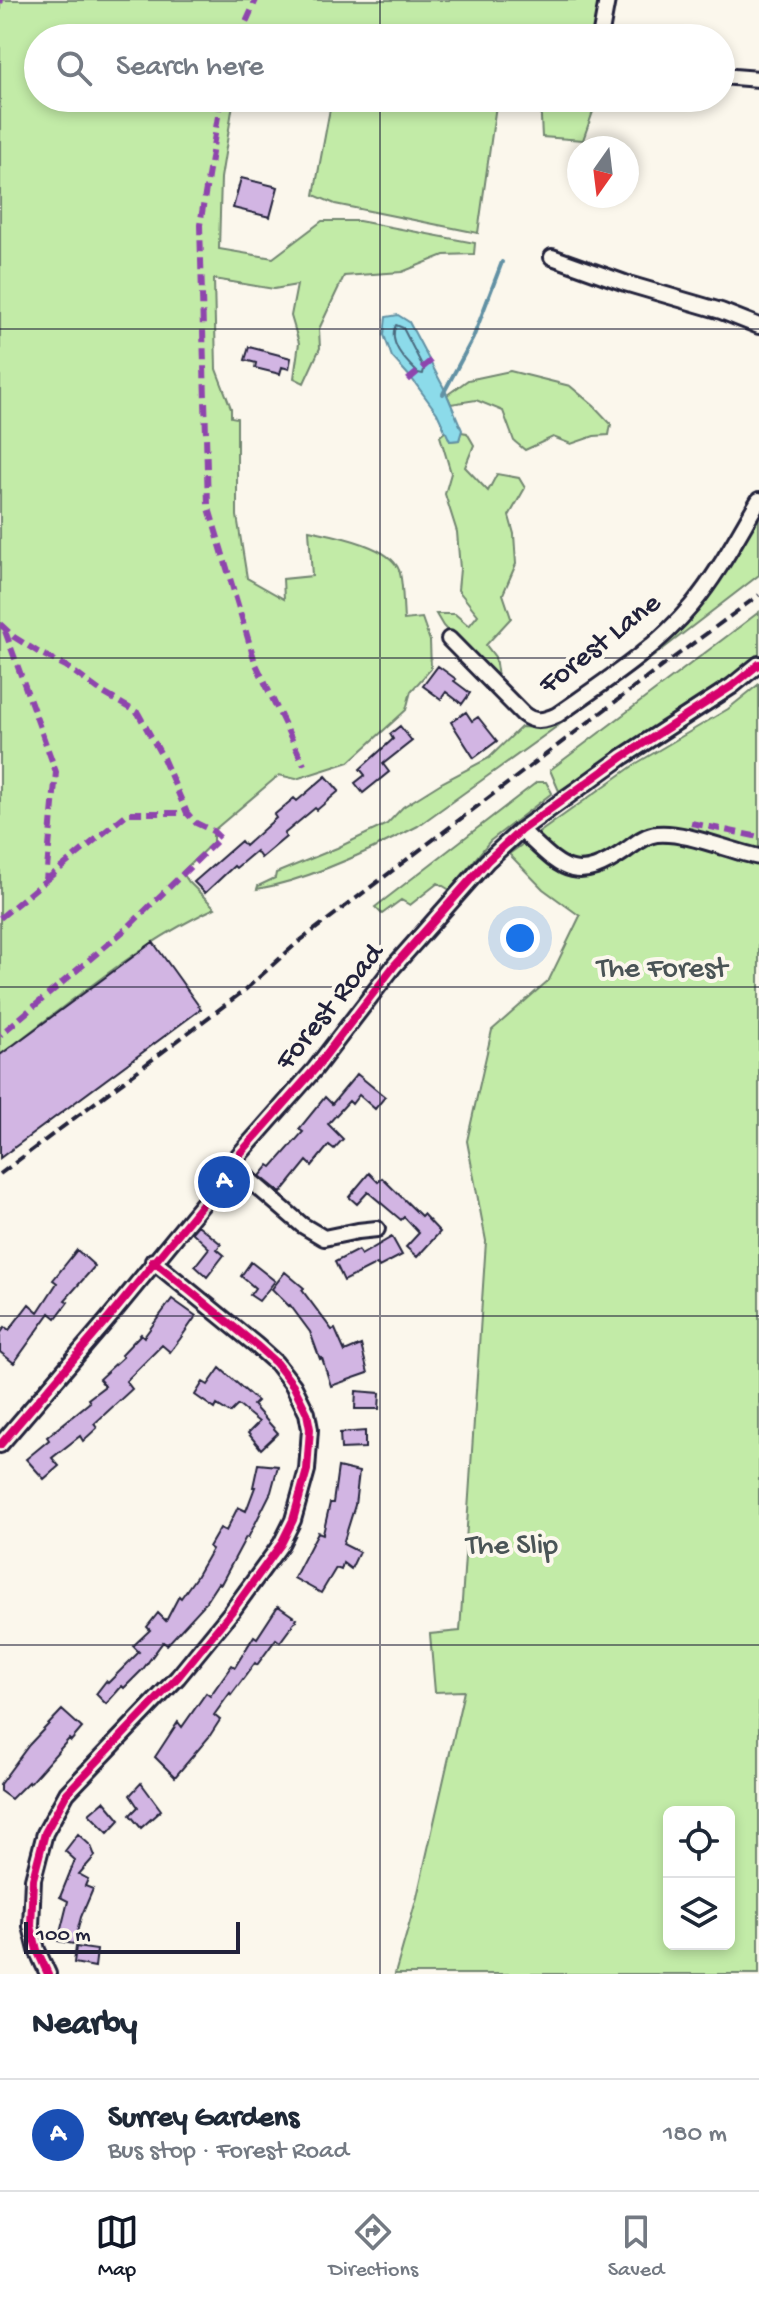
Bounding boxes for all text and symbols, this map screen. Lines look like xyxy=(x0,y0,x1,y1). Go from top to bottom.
search box xyxy=(24,24,735,112)
icon: search xyxy=(52,46,96,90)
text: Search here xyxy=(116,51,264,86)
north arrow xyxy=(567,136,639,208)
street label: Forest Lane xyxy=(532,586,669,704)
your location xyxy=(500,918,540,958)
street label: Forest Road xyxy=(269,936,394,1079)
park label: The Forest xyxy=(595,953,730,988)
pin: A xyxy=(198,1152,250,1212)
park label: The Slip xyxy=(464,1530,558,1565)
map controls xyxy=(663,1806,735,1950)
button: locate xyxy=(663,1806,735,1878)
button: layers xyxy=(663,1878,735,1950)
scale bar xyxy=(24,1918,240,1954)
text: 100 m xyxy=(36,1923,91,1949)
text: Nearby xyxy=(32,2006,137,2046)
text: Surrey Gardens xyxy=(108,2102,299,2137)
text: A xyxy=(50,2120,66,2151)
text: 180 m xyxy=(663,2120,727,2151)
text: Bus stop · Forest Road xyxy=(108,2137,349,2168)
tab: Map xyxy=(95,2210,139,2284)
tab: Directions xyxy=(329,2210,418,2284)
tab: Saved xyxy=(608,2210,664,2284)

